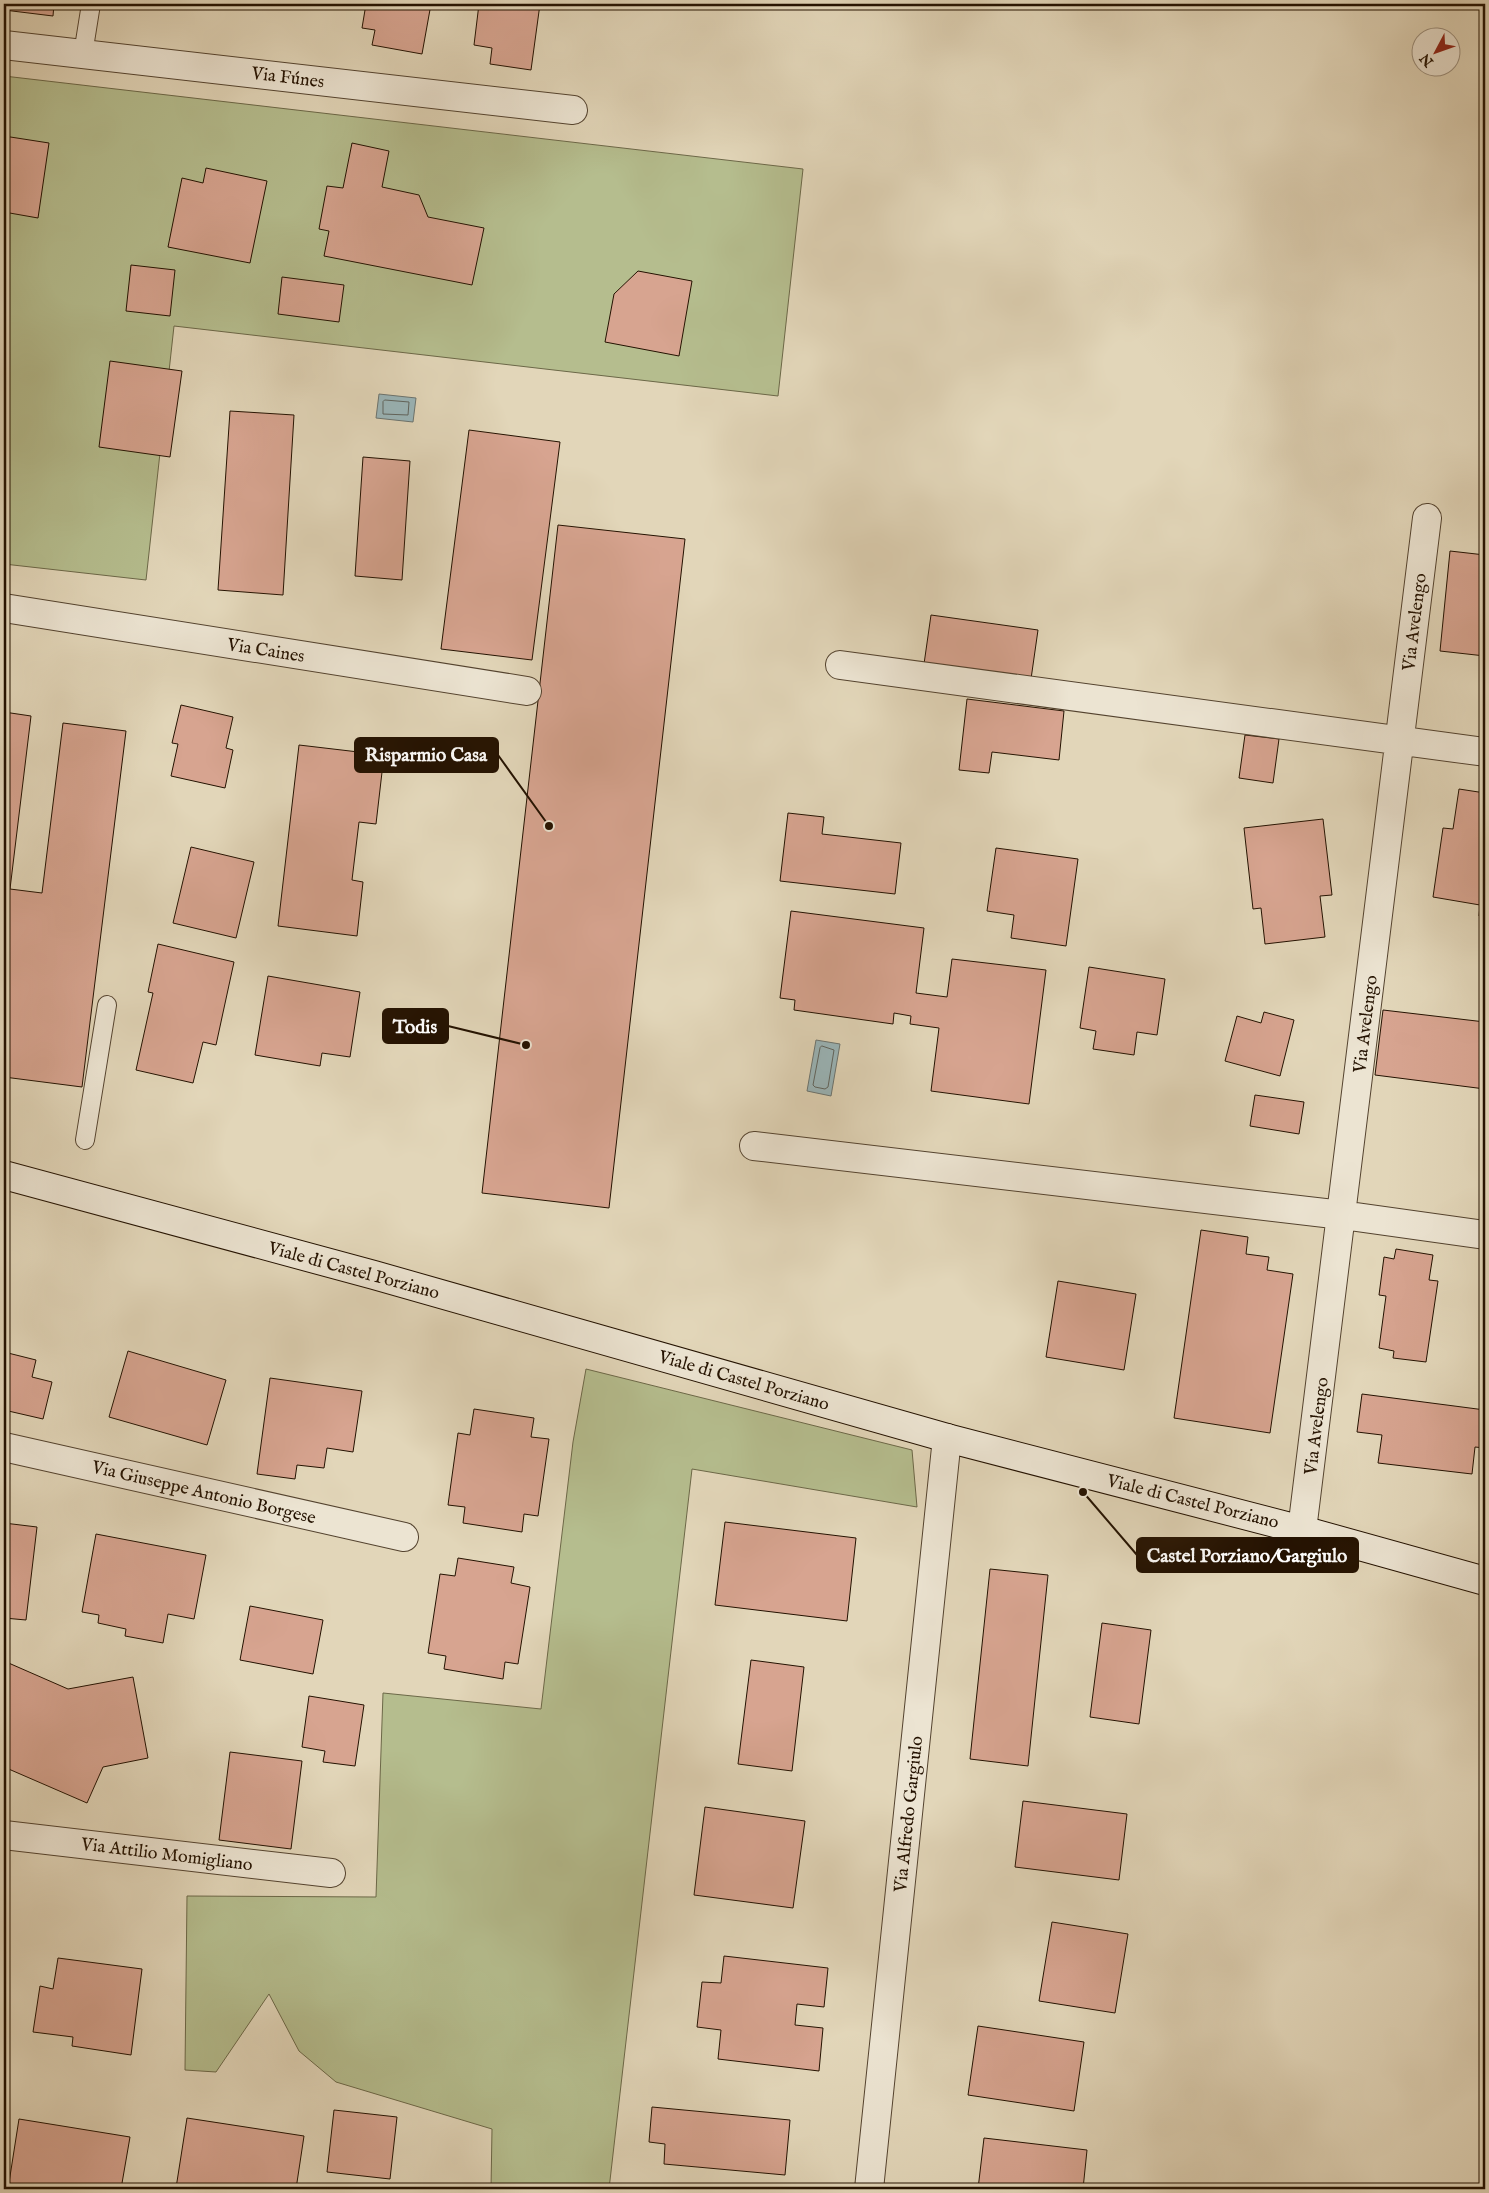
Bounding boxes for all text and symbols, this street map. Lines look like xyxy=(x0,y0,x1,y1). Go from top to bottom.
north arrow xyxy=(1412,28,1462,78)
text: N xyxy=(1416,49,1438,71)
street label: Via Fúnes xyxy=(249,62,326,94)
street label: Via Avelengo xyxy=(1398,572,1433,673)
street label: Via Caines xyxy=(224,634,306,669)
callout: Risparmio Casa xyxy=(355,738,498,772)
text: Risparmio Casa xyxy=(365,744,488,768)
street label: Via Avelengo xyxy=(1349,974,1384,1075)
callout: Todis xyxy=(383,1009,448,1043)
text: Todis xyxy=(392,1016,437,1040)
street label: Viale di Castel Porziano xyxy=(264,1237,442,1305)
street label: Viale di Castel Porziano xyxy=(655,1346,832,1417)
street label: Via Avelengo xyxy=(1300,1376,1335,1477)
street label: Via Giuseppe Antonio Borgese xyxy=(88,1456,318,1530)
street label: Viale di Castel Porziano xyxy=(1103,1470,1281,1535)
callout: Castel Porziano/Gargiulo xyxy=(1137,1538,1358,1572)
text: Castel Porziano/Gargiulo xyxy=(1147,1545,1347,1569)
street label: Via Alfredo Gargiulo xyxy=(890,1735,929,1894)
street label: Via Attilio Momigliano xyxy=(79,1833,254,1877)

